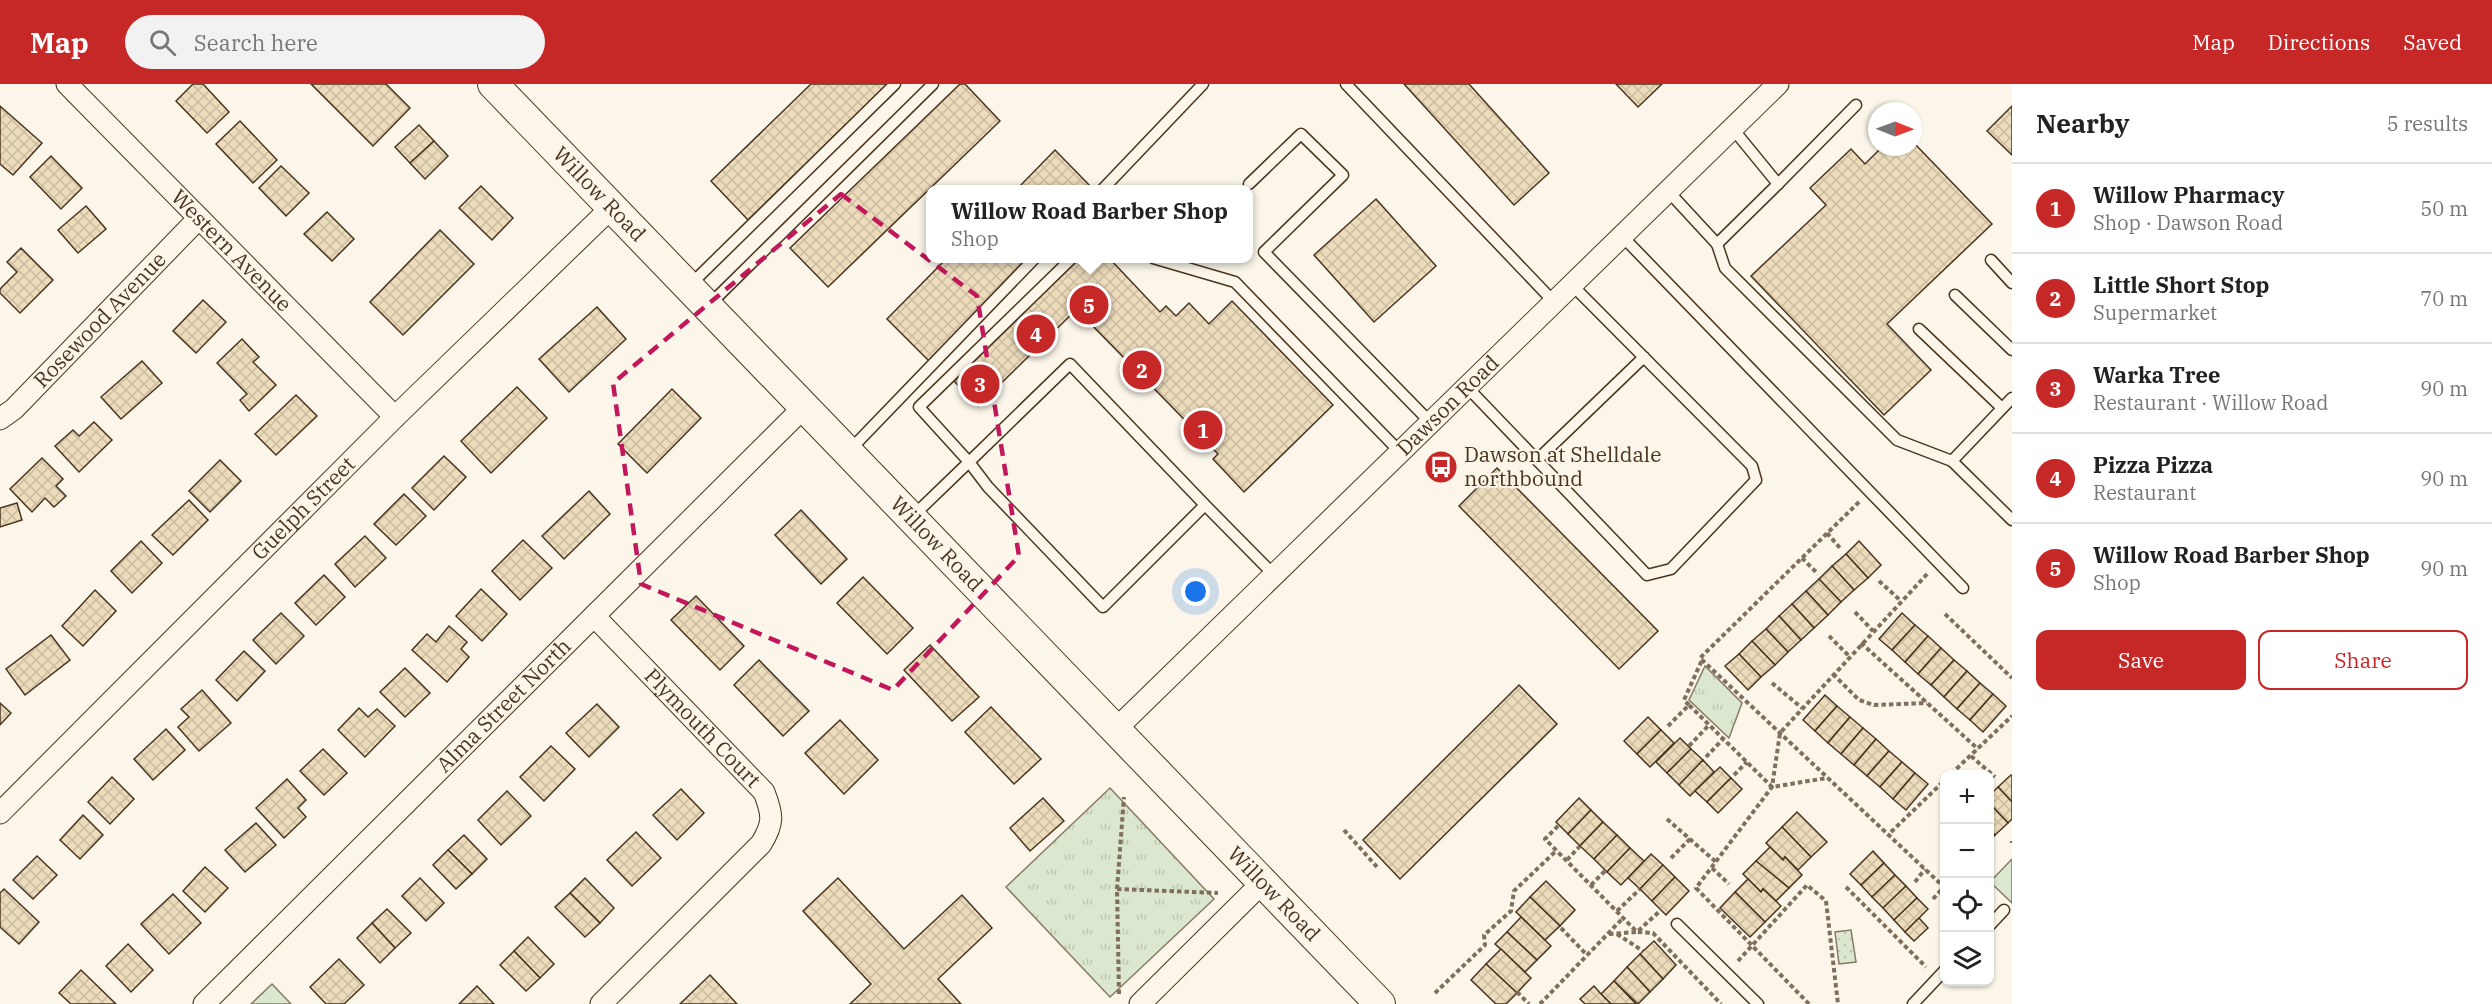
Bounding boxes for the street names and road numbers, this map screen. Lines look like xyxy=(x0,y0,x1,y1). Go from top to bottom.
street label: Willow Road xyxy=(547,140,653,247)
street label: Western Avenue xyxy=(165,183,298,317)
street label: Rosewood Avenue xyxy=(27,245,172,393)
street label: Dawson Road xyxy=(1390,348,1505,461)
street label: Guelph Street xyxy=(245,450,361,566)
street label: Willow Road xyxy=(885,490,990,597)
street label: Alma Street North xyxy=(430,632,576,778)
street label: Plymouth Court xyxy=(639,662,767,793)
street label: Willow Road xyxy=(1222,839,1327,947)

